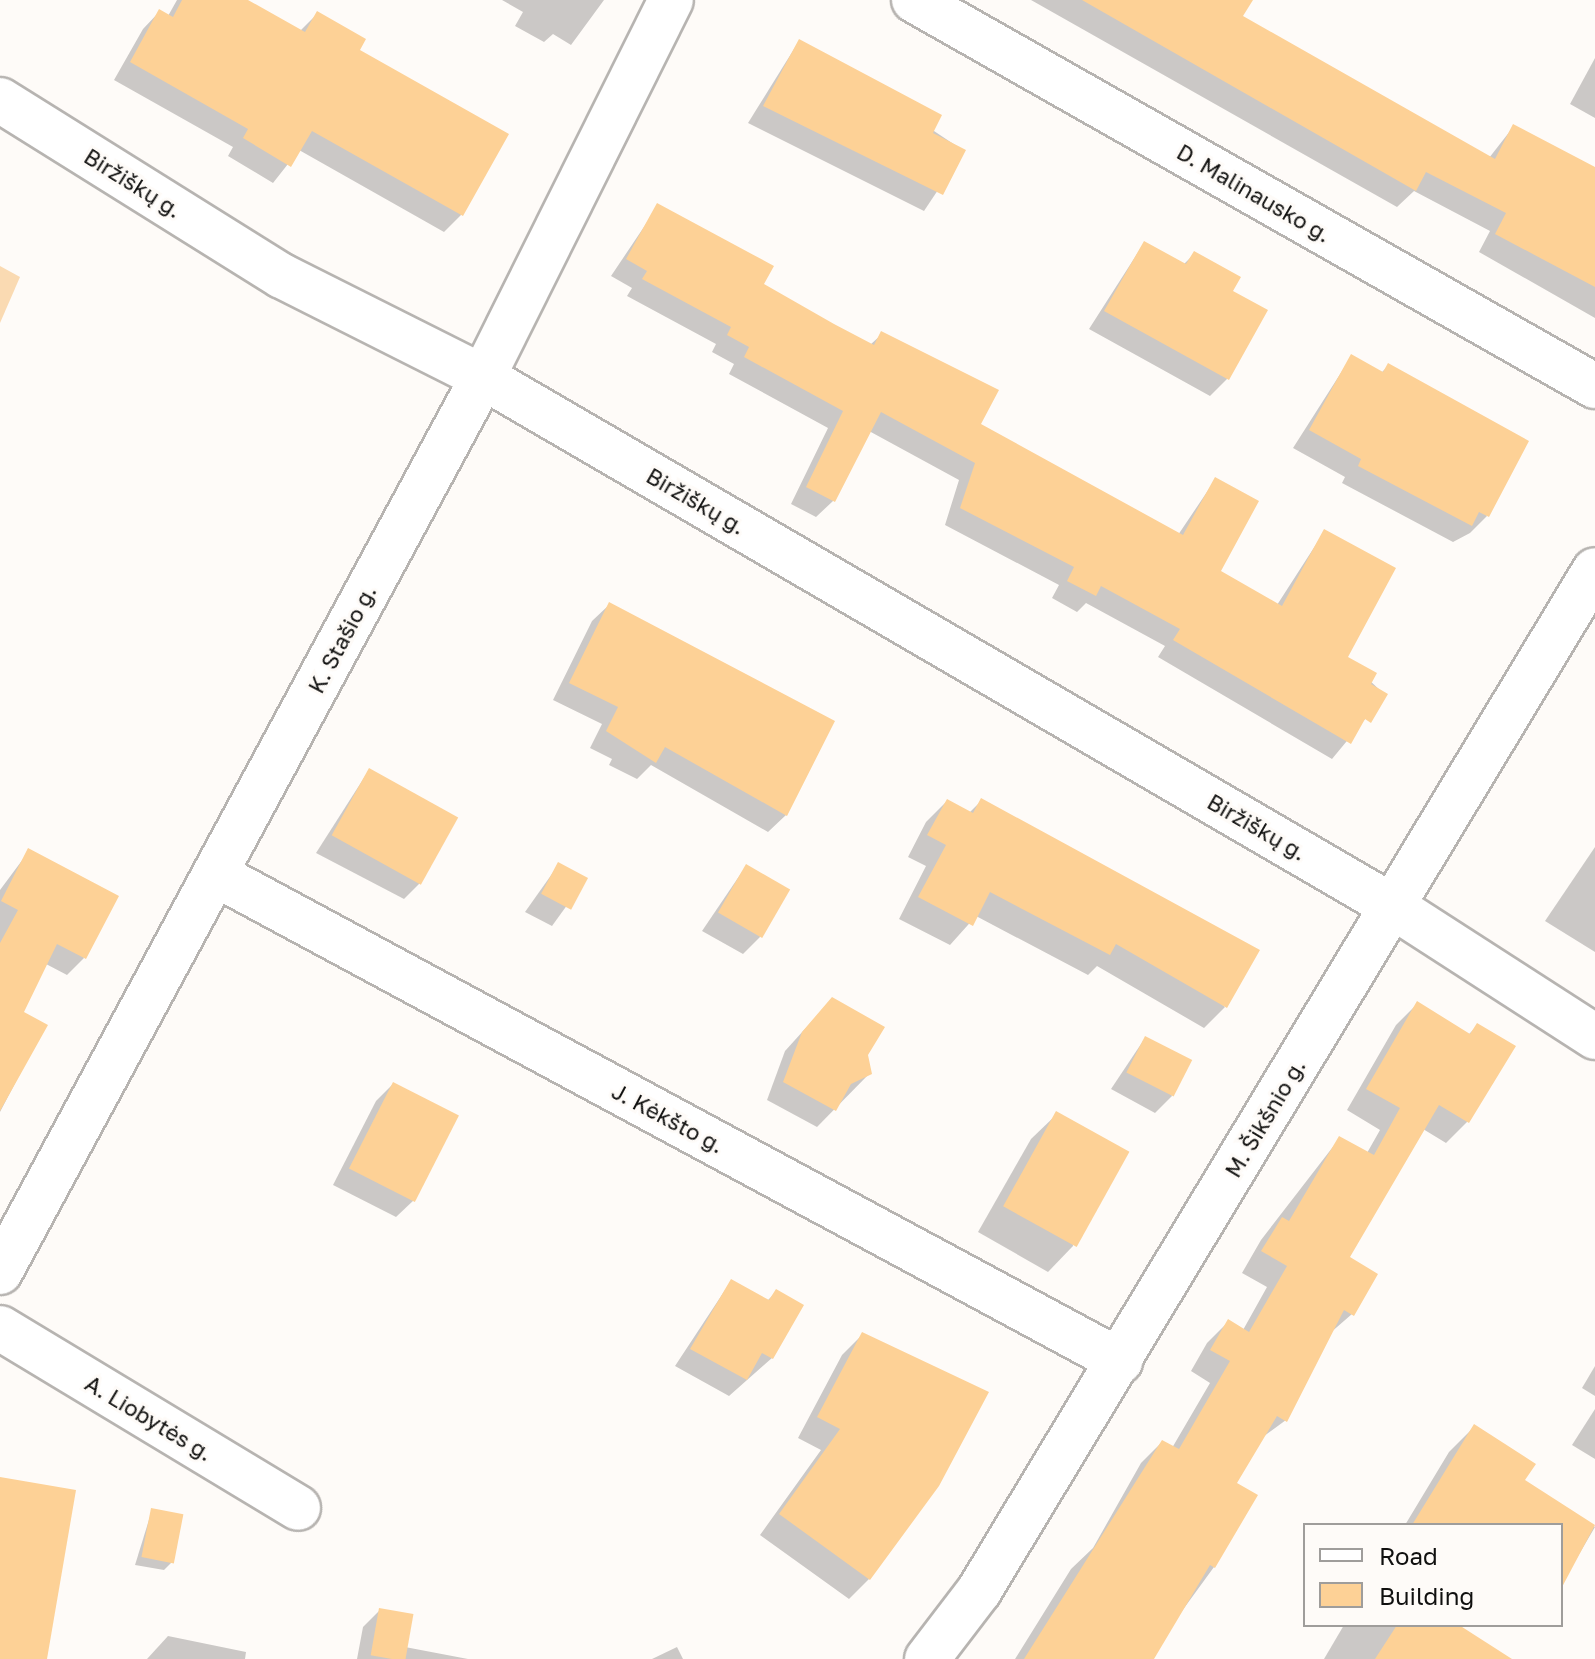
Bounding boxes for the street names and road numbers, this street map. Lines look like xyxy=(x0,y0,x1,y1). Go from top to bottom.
street label: D. Malinausko g. xyxy=(1172,138,1336,248)
street label: Biržiškų g. xyxy=(80,143,186,223)
street label: Biržiškų g. xyxy=(642,462,750,540)
street label: K. Stašio g. xyxy=(303,580,381,698)
street label: Biržiškų g. xyxy=(1203,788,1311,866)
street label: M. Šikšnio g. xyxy=(1219,1054,1311,1182)
street label: J. Kėkšto g. xyxy=(608,1078,728,1158)
street label: A. Liobytės g. xyxy=(81,1370,217,1466)

